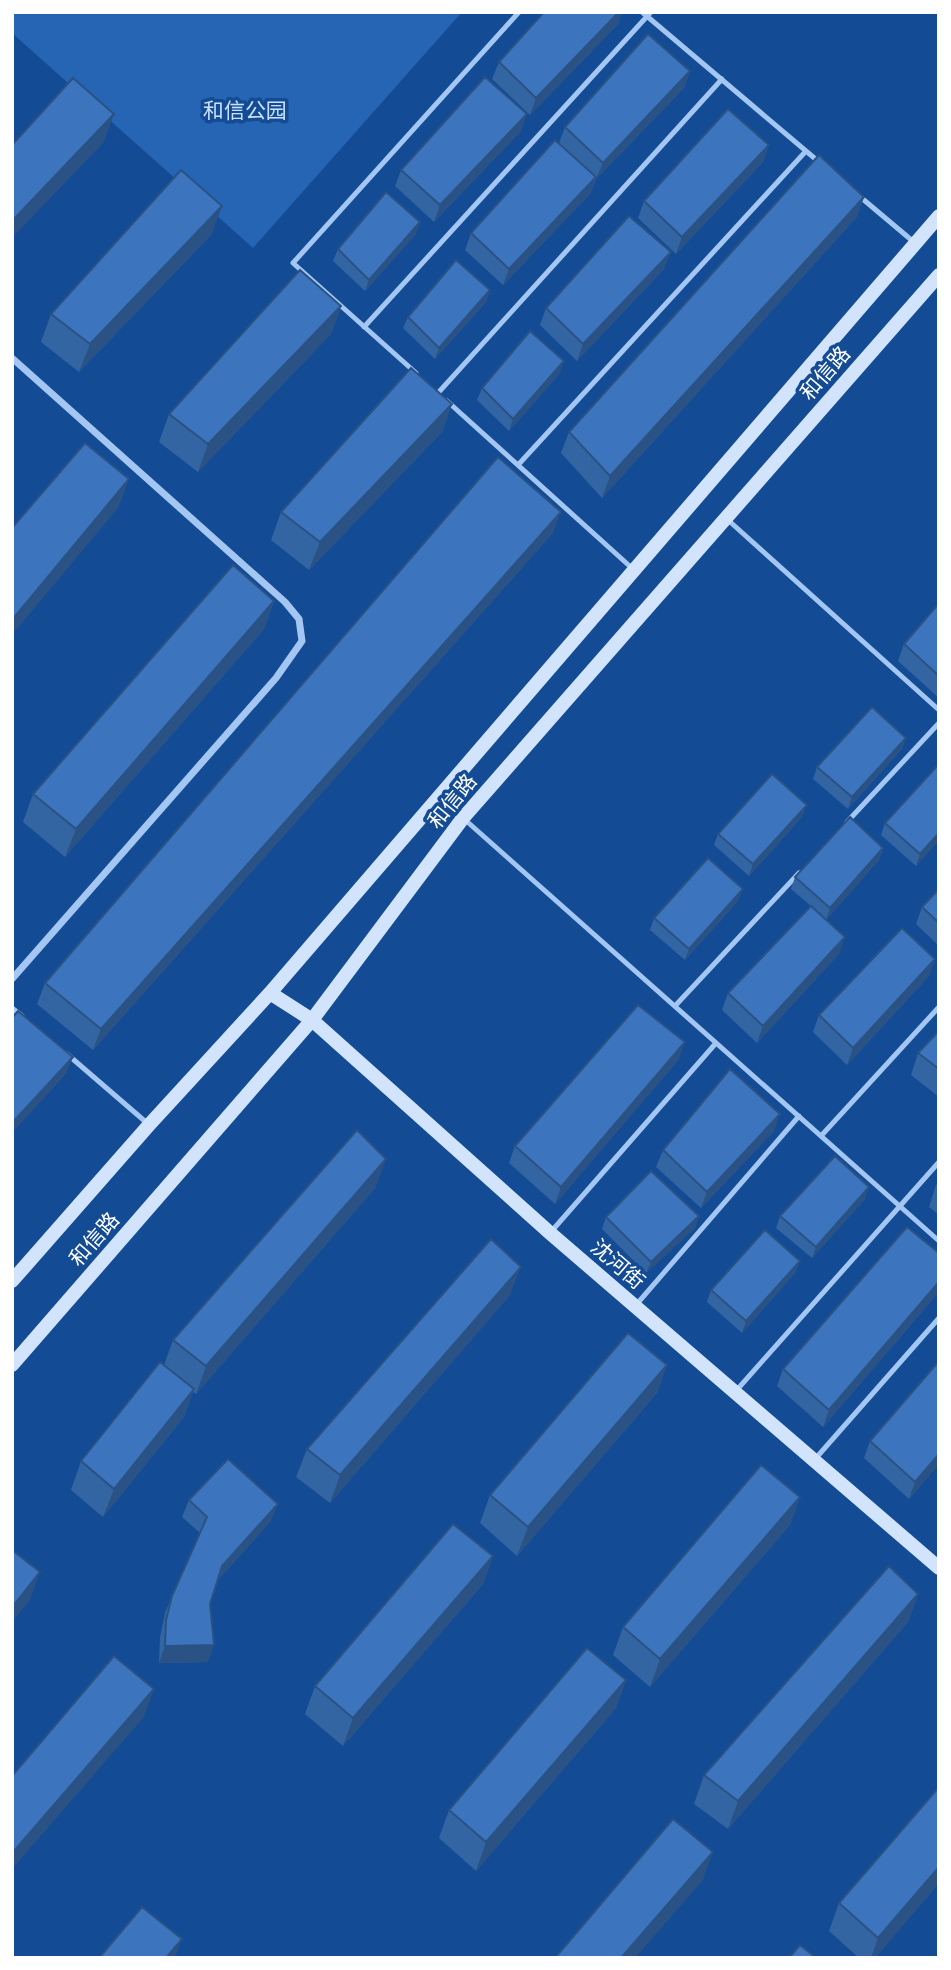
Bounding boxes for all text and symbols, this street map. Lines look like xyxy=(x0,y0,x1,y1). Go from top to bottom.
park label: 和信公园 xyxy=(203,98,287,123)
street label: 和信路 xyxy=(795,341,855,405)
street label: 和信路 xyxy=(422,769,482,833)
street label: 和信路 xyxy=(64,1207,124,1271)
street label: 沈河街 xyxy=(586,1234,650,1294)

